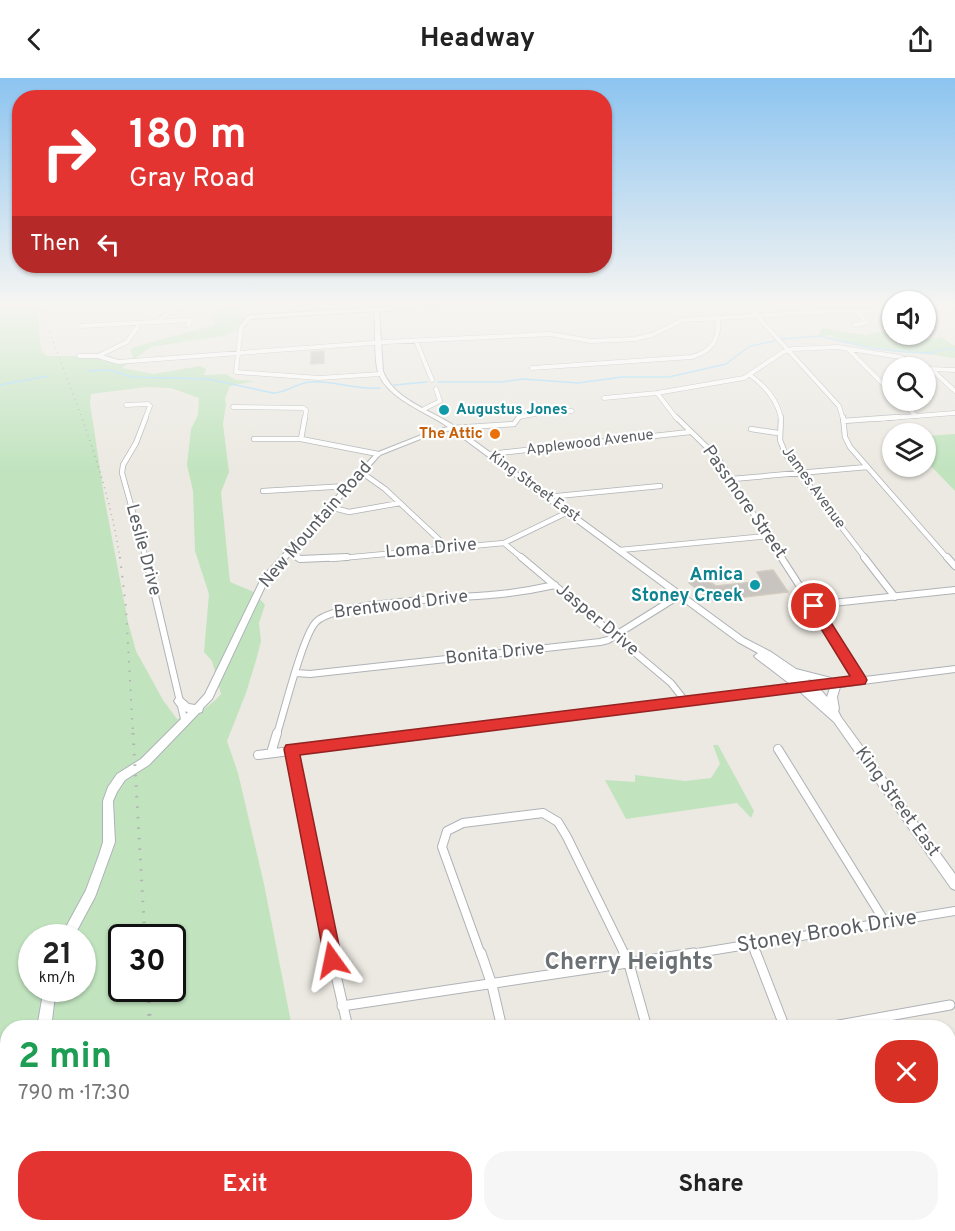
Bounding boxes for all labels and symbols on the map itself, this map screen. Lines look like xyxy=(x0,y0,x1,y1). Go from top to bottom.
place label: Augustus Jones xyxy=(456,401,568,420)
marker: Augustus Jones xyxy=(437,403,451,417)
place label: The Attic xyxy=(419,425,483,444)
street label: Applewood Avenue xyxy=(525,426,655,460)
marker: The Attic xyxy=(488,427,502,441)
street label: Passmore Street xyxy=(696,441,792,563)
street label: James Avenue xyxy=(777,443,849,533)
street label: King Street East xyxy=(485,447,583,527)
street label: New Mountain Road xyxy=(255,457,377,593)
street label: Leslie Drive xyxy=(120,502,166,598)
street label: Loma Drive xyxy=(384,534,478,564)
place label: Amica Stoney Creek xyxy=(631,564,743,608)
street label: Jasper Drive xyxy=(551,578,643,662)
marker: Amica Stoney Creek xyxy=(748,578,762,592)
pin xyxy=(788,580,839,631)
street label: Brentwood Drive xyxy=(333,585,469,625)
street label: Bonita Drive xyxy=(444,637,546,671)
street label: King Street East xyxy=(849,743,945,861)
street label: Stoney Brook Drive xyxy=(735,904,919,960)
speed limit sign: 30 xyxy=(108,924,186,1002)
position arrow xyxy=(300,928,364,992)
district label: Cherry Heights xyxy=(545,948,713,978)

